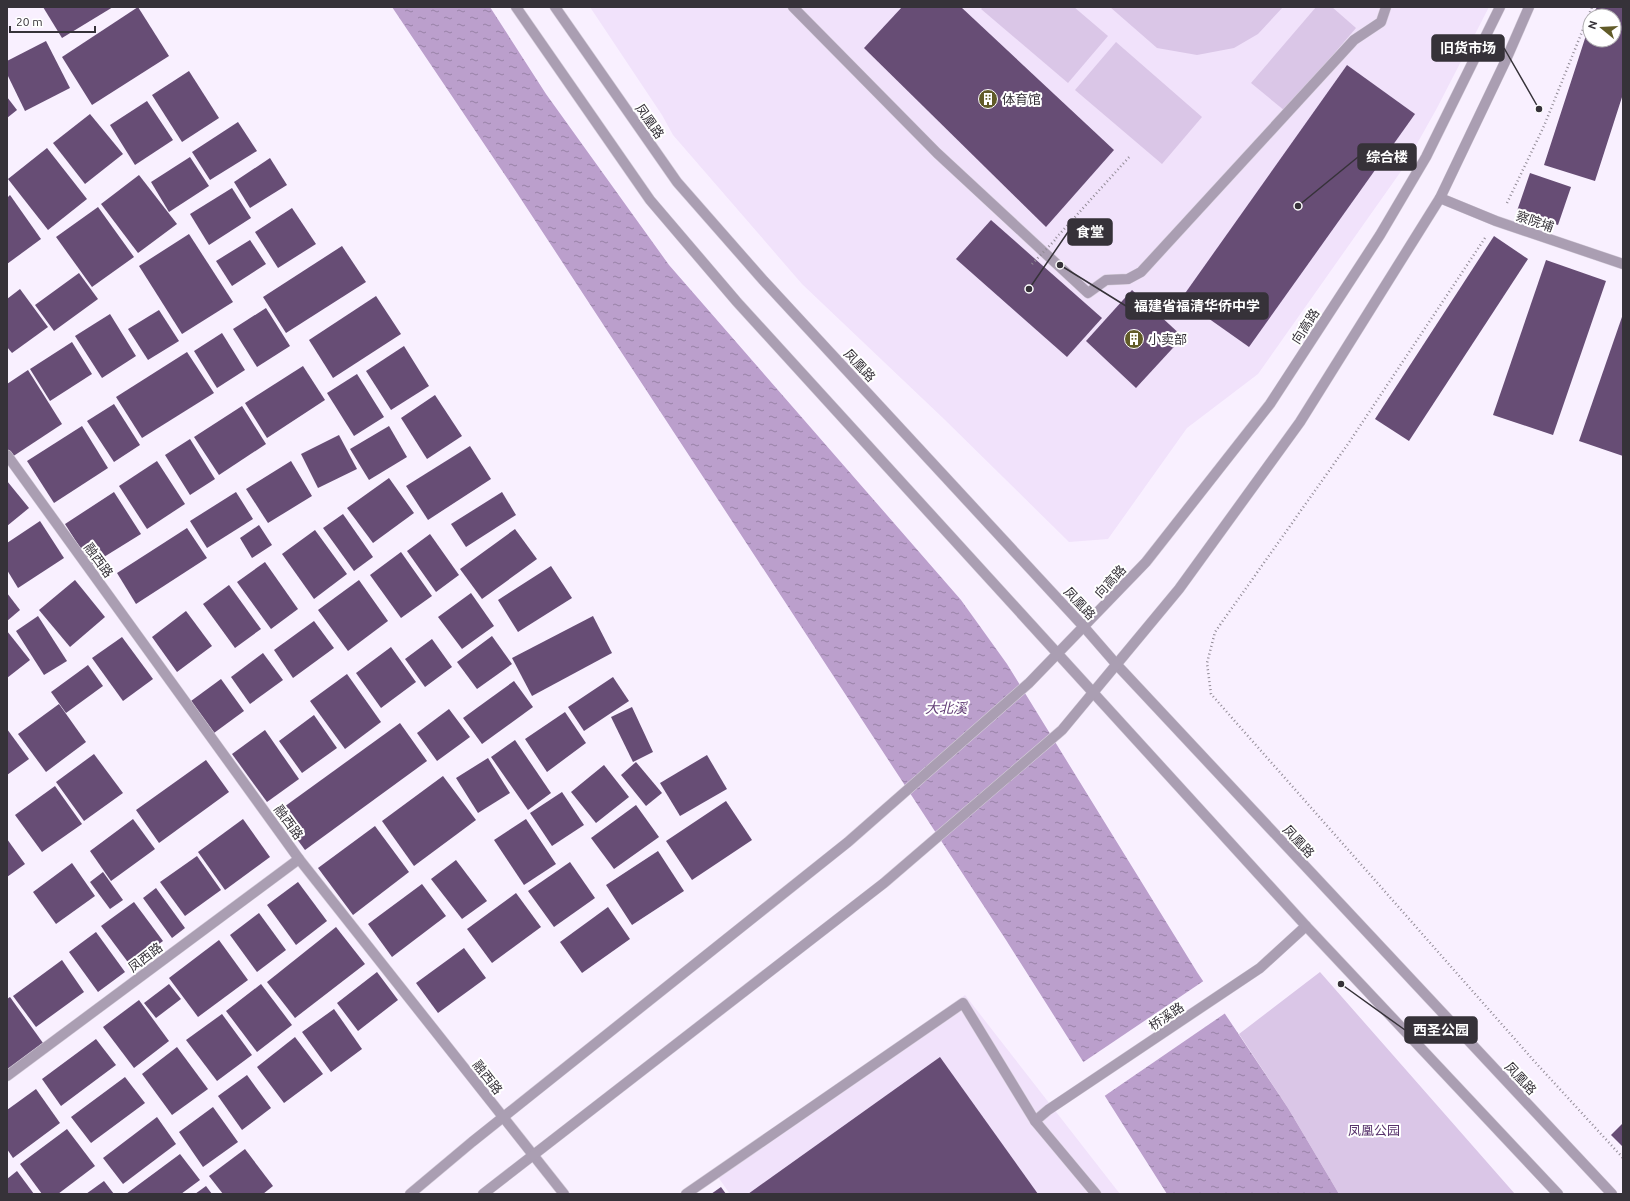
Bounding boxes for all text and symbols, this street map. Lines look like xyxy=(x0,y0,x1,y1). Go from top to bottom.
scale bar xyxy=(10,8,95,34)
north arrow xyxy=(1582,8,1622,48)
text: 20 m xyxy=(16,15,43,28)
text: N xyxy=(1586,19,1599,31)
callout: 旧货市场 xyxy=(1432,35,1504,61)
text: 旧货市场 xyxy=(1440,40,1496,56)
building icon: 体育馆 xyxy=(977,88,999,110)
place label: 体育馆 xyxy=(1002,92,1041,106)
street label: 凤凰路 xyxy=(633,101,667,141)
callout: 综合楼 xyxy=(1358,144,1416,170)
text: 综合楼 xyxy=(1366,149,1408,165)
street label: 察院埔 xyxy=(1514,208,1556,234)
callout: 食堂 xyxy=(1068,219,1112,245)
text: 食堂 xyxy=(1076,224,1104,240)
callout: 福建省福清华侨中学 xyxy=(1126,293,1268,319)
text: 福建省福清华侨中学 xyxy=(1134,298,1260,314)
street label: 向高路 xyxy=(1289,306,1321,346)
building icon: 小卖部 xyxy=(1123,328,1145,350)
place label: 小卖部 xyxy=(1148,332,1187,346)
street label: 凤凰路 xyxy=(842,346,878,384)
street label: 融西路 xyxy=(82,540,116,580)
street label: 向高路 xyxy=(1092,562,1128,600)
street label: 凤凰路 xyxy=(1062,584,1098,622)
water label: 大北溪 xyxy=(925,700,969,716)
street label: 融西路 xyxy=(272,802,306,842)
street label: 凤凰路 xyxy=(1281,822,1317,860)
street label: 凤西路 xyxy=(125,940,165,974)
street label: 桥溪路 xyxy=(1146,999,1186,1033)
callout: 西圣公园 xyxy=(1405,1017,1477,1043)
text: 西圣公园 xyxy=(1413,1022,1469,1038)
street label: 融西路 xyxy=(470,1057,506,1097)
street label: 凤凰路 xyxy=(1503,1059,1539,1097)
park label: 凤凰公园 xyxy=(1348,1123,1400,1137)

